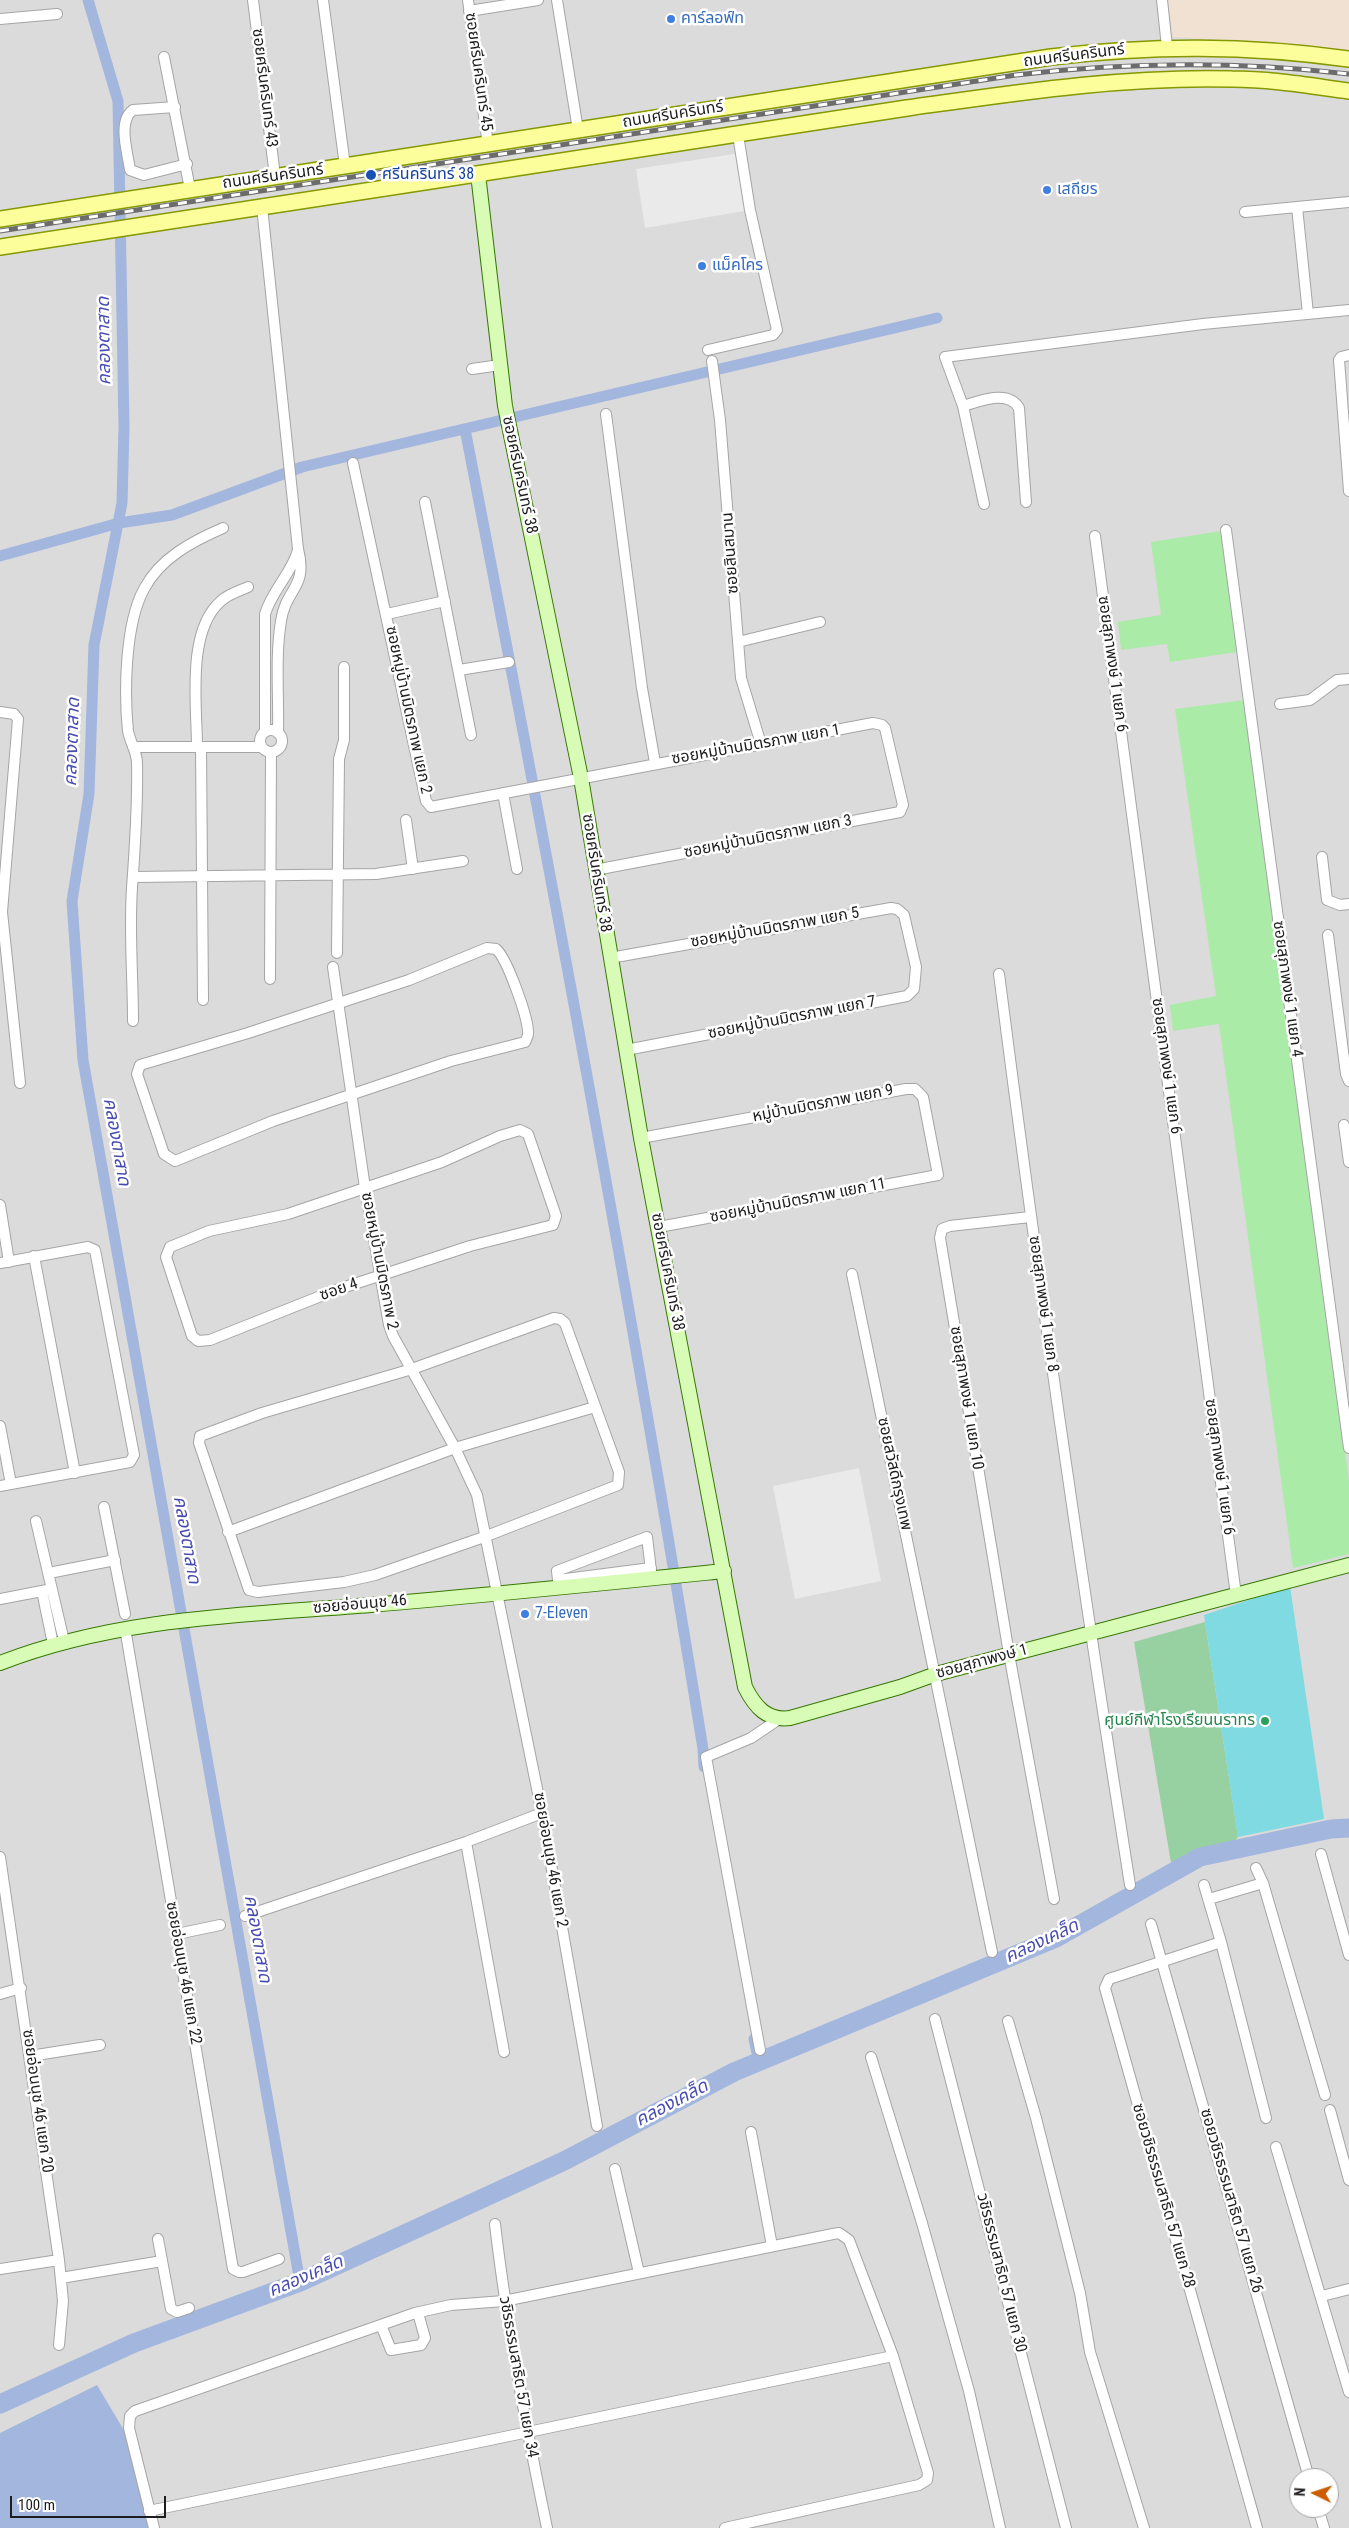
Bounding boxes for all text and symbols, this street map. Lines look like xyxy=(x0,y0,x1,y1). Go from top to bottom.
place label: คาร์ลอฟ์ท xyxy=(681,9,744,29)
street label: ซอยศรีนครินทร์ 45 xyxy=(460,11,496,133)
marker: คาร์ลอฟ์ท xyxy=(665,13,677,25)
street label: ซอยศรีนครินทร์ 43 xyxy=(247,27,281,149)
street label: ถนนศรีนครินทร์ xyxy=(1022,40,1126,72)
street label: ถนนศรีนครินทร์ xyxy=(621,98,725,132)
street label: ถนนศรีนครินทร์ xyxy=(221,160,325,194)
place label: ศรีนครินทร์ 38 xyxy=(382,165,474,185)
marker: ศรีนครินทร์ 38 xyxy=(364,168,378,182)
place label: เสถียร xyxy=(1057,180,1098,200)
marker: เสถียร xyxy=(1041,184,1053,196)
place label: แม็คโคร xyxy=(712,256,763,276)
marker: แม็คโคร xyxy=(696,260,708,272)
water label: คลองตาสาด xyxy=(93,296,117,386)
street label: ซอยศรีนครินทร์ 38 xyxy=(497,414,541,536)
street label: ซอยสินสมาน xyxy=(719,512,743,594)
street label: ซอยสุภาพงษ์ 1 แยก 6 xyxy=(1093,595,1131,733)
street label: ซอยหมู่บ้านมิตรภาพ แยก 2 xyxy=(381,624,435,796)
water label: คลองตาสาด xyxy=(61,697,85,787)
street label: ซอยหมู่บ้านมิตรภาพ แยก 1 xyxy=(670,721,842,769)
street label: ซอยหมู่บ้านมิตรภาพ แยก 3 xyxy=(682,811,854,863)
street label: ซอยศรีนครินทร์ 38 xyxy=(577,812,615,934)
street label: ซอยหมู่บ้านมิตรภาพ แยก 5 xyxy=(689,904,861,952)
street label: ซอยสุภาพงษ์ 1 แยก 4 xyxy=(1268,920,1306,1058)
street label: ซอยหมู่บ้านมิตรภาพ แยก 7 xyxy=(706,992,878,1044)
street label: ซอยสุภาพงษ์ 1 แยก 6 xyxy=(1147,997,1185,1135)
street label: หมู่บ้านมิตรภาพ แยก 9 xyxy=(751,1081,895,1127)
water label: คลองตาสาด xyxy=(98,1096,134,1188)
street label: ซอยหมู่บ้านมิตรภาพ แยก 11 xyxy=(708,1175,888,1227)
street label: ซอยหมู่บ้านมิตรภาพ 2 xyxy=(356,1191,402,1331)
street label: ซอยศรีนครินทร์ 38 xyxy=(646,1211,688,1333)
street label: ซอยสุภาพงษ์ 1 แยก 8 xyxy=(1024,1235,1062,1373)
street label: ซอย 4 xyxy=(317,1275,361,1305)
street label: ซอยสุภาพงษ์ 1 แยก 10 xyxy=(945,1325,987,1471)
street label: ซอยสุภาพงษ์ 1 แยก 6 xyxy=(1200,1398,1238,1536)
street label: ซอยสวัสดีกรุงเทพ xyxy=(873,1416,915,1532)
water label: คลองตาสาด xyxy=(168,1494,204,1586)
street label: ซอยอ่อนนุช 46 xyxy=(312,1591,408,1619)
place label: 7-Eleven xyxy=(535,1604,588,1624)
marker: 7-Eleven xyxy=(519,1608,531,1620)
street label: ซอยสุภาพงษ์ 1 xyxy=(934,1641,1030,1683)
place label: ศูนย์กีฬาโรงเรียนนราทร xyxy=(1104,1711,1255,1731)
marker: ศูนย์กีฬาโรงเรียนนราทร xyxy=(1259,1715,1271,1727)
street label: ซอยอ่อนนุช 46 แยก 2 xyxy=(529,1791,571,1929)
water label: คลองตาสาด xyxy=(239,1893,275,1985)
street label: ซอยอ่อนนุช 46 แยก 22 xyxy=(161,1900,205,2046)
water label: คลองเคล็ด xyxy=(1002,1916,1082,1968)
street label: ซอยอ่อนนุช 46 แยก 20 xyxy=(17,2028,57,2174)
water label: คลองเคล็ด xyxy=(632,2076,712,2132)
street label: ซอยวชิรธรรมสาธิต 57 แยก 28 xyxy=(1127,2102,1199,2290)
street label: ซอยวชิรธรรมสาธิต 57 แยก 26 xyxy=(1195,2107,1267,2295)
street label: วชิรธรรมสาธิต 57 แยก 30 xyxy=(972,2191,1030,2355)
water label: คลองเคล็ด xyxy=(265,2252,347,2302)
street label: วชิรธรรมสาธิต 57 แยก 34 xyxy=(494,2295,542,2459)
north arrow xyxy=(1289,2468,1339,2518)
scale bar xyxy=(12,2486,169,2518)
text: N xyxy=(1292,2487,1308,2497)
text: 100 m xyxy=(18,2496,55,2514)

